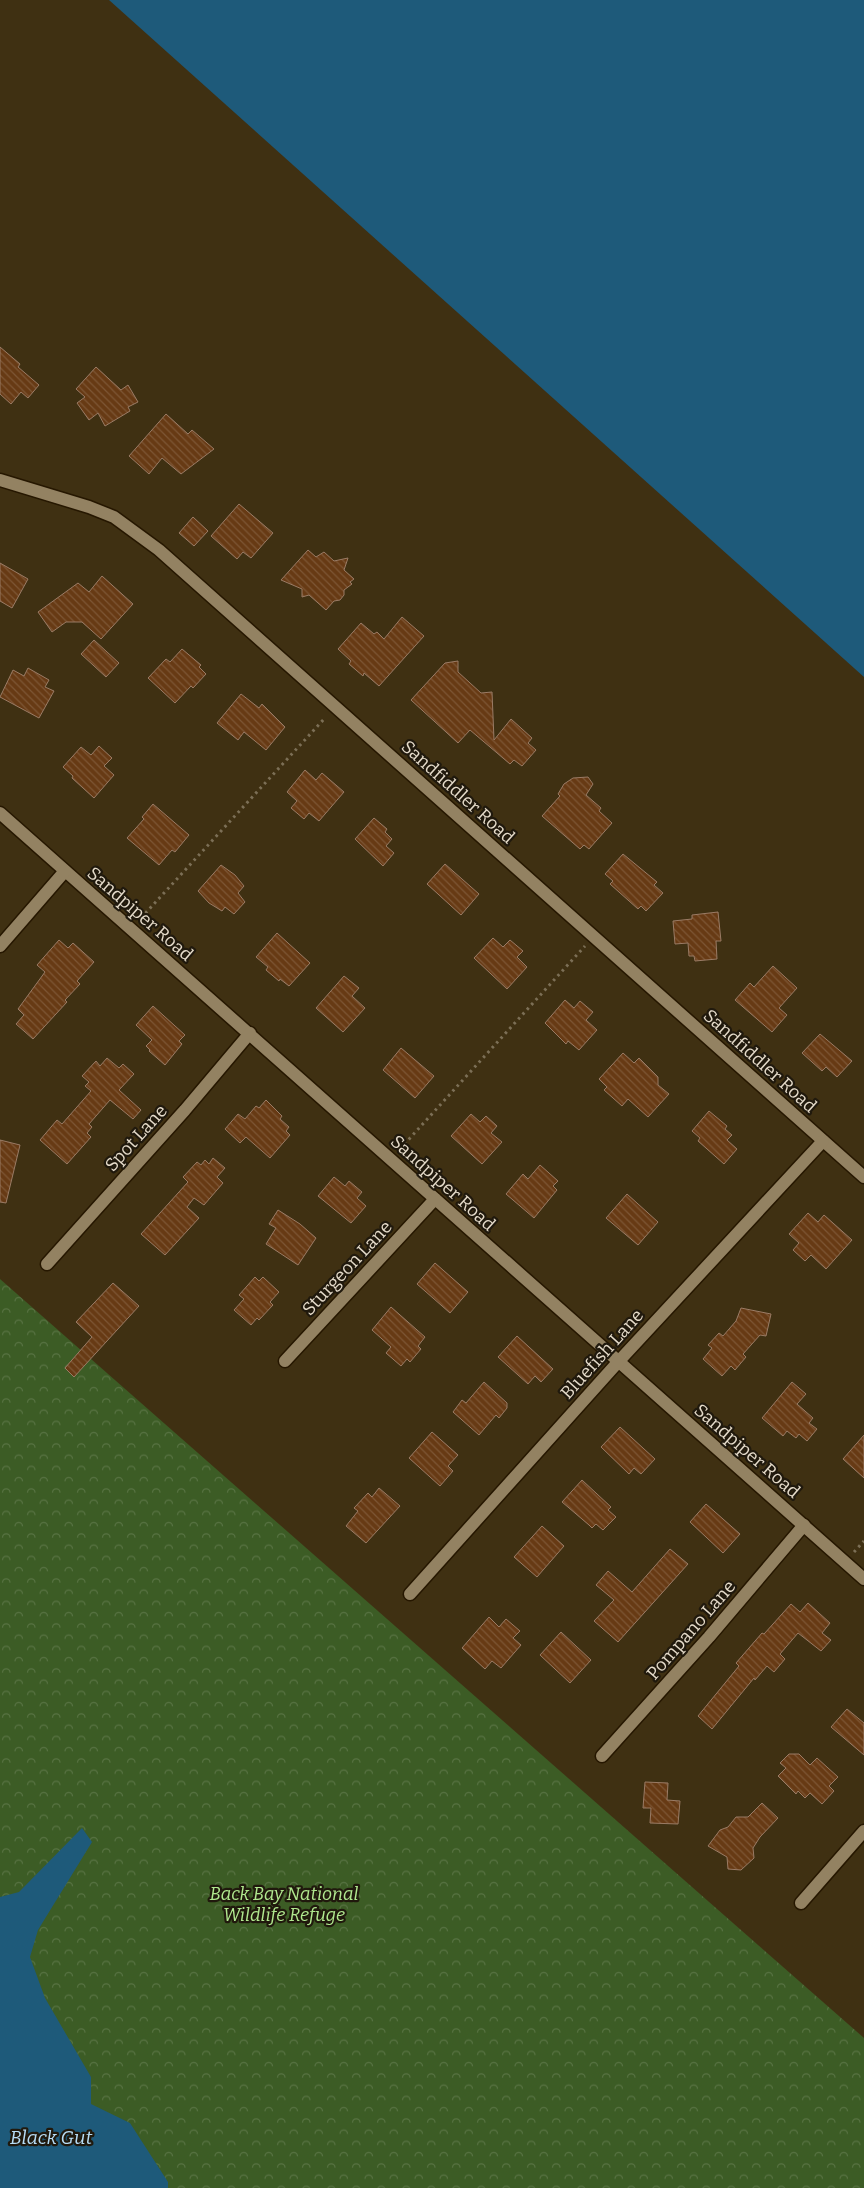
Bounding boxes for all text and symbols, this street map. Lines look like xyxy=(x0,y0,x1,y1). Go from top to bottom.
street label: Sandfiddler Road xyxy=(397,736,519,849)
street label: Sandpiper Road xyxy=(83,862,198,966)
street label: Sandfiddler Road xyxy=(699,1005,821,1118)
street label: Spot Lane xyxy=(100,1100,172,1176)
street label: Sandpiper Road xyxy=(386,1130,500,1236)
street label: Sturgeon Lane xyxy=(297,1216,397,1320)
street label: Bluefish Lane xyxy=(556,1304,648,1404)
street label: Sandpiper Road xyxy=(690,1399,805,1503)
street label: Pompano Lane xyxy=(642,1576,740,1684)
park label: Back Bay National Wildlife Refuge xyxy=(210,1883,359,1926)
water label: Black Gut xyxy=(10,2126,92,2149)

